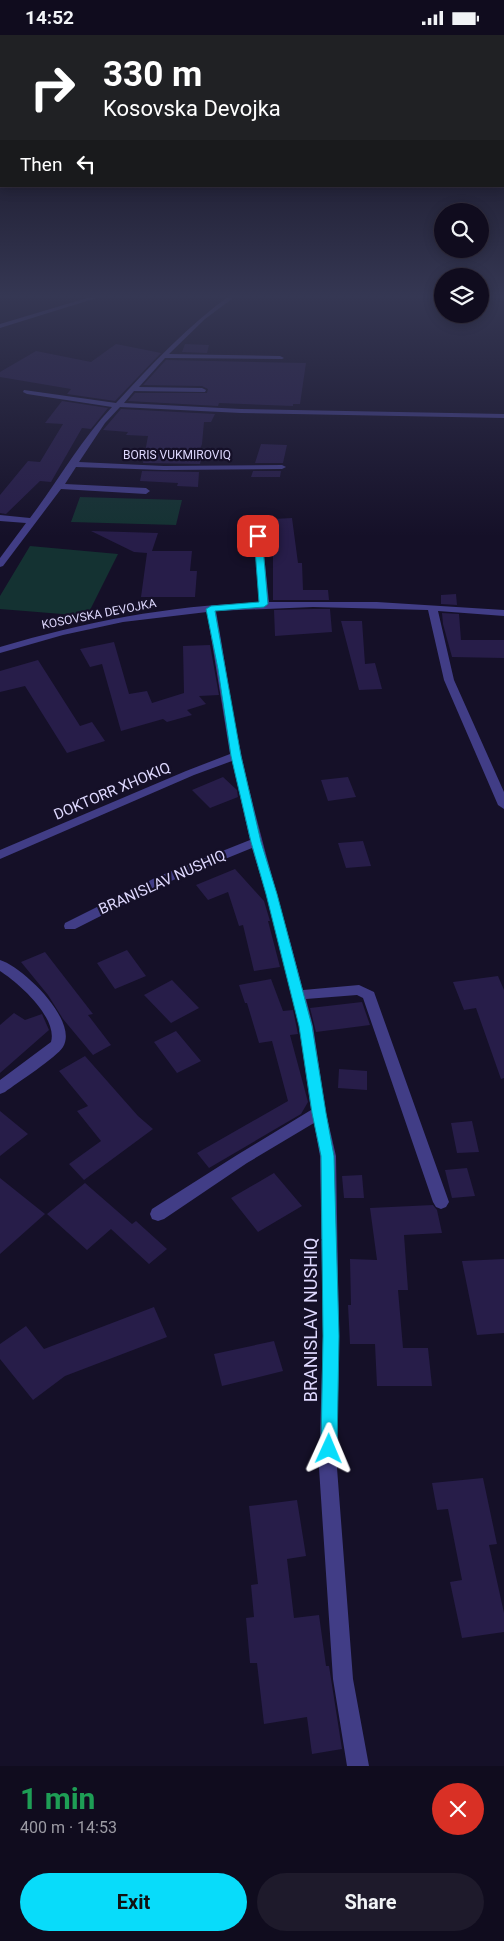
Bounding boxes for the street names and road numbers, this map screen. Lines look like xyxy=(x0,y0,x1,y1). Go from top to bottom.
street label: BORIS VUKMIROVIQ xyxy=(123,448,231,462)
street label: KOSOVSKA DEVOJKA xyxy=(41,596,158,632)
street label: DOKTORR XHOKIQ xyxy=(51,758,173,824)
street label: BRANISLAV NUSHIQ xyxy=(96,846,228,918)
street label: BRANISLAV NUSHIQ xyxy=(300,1238,321,1402)

